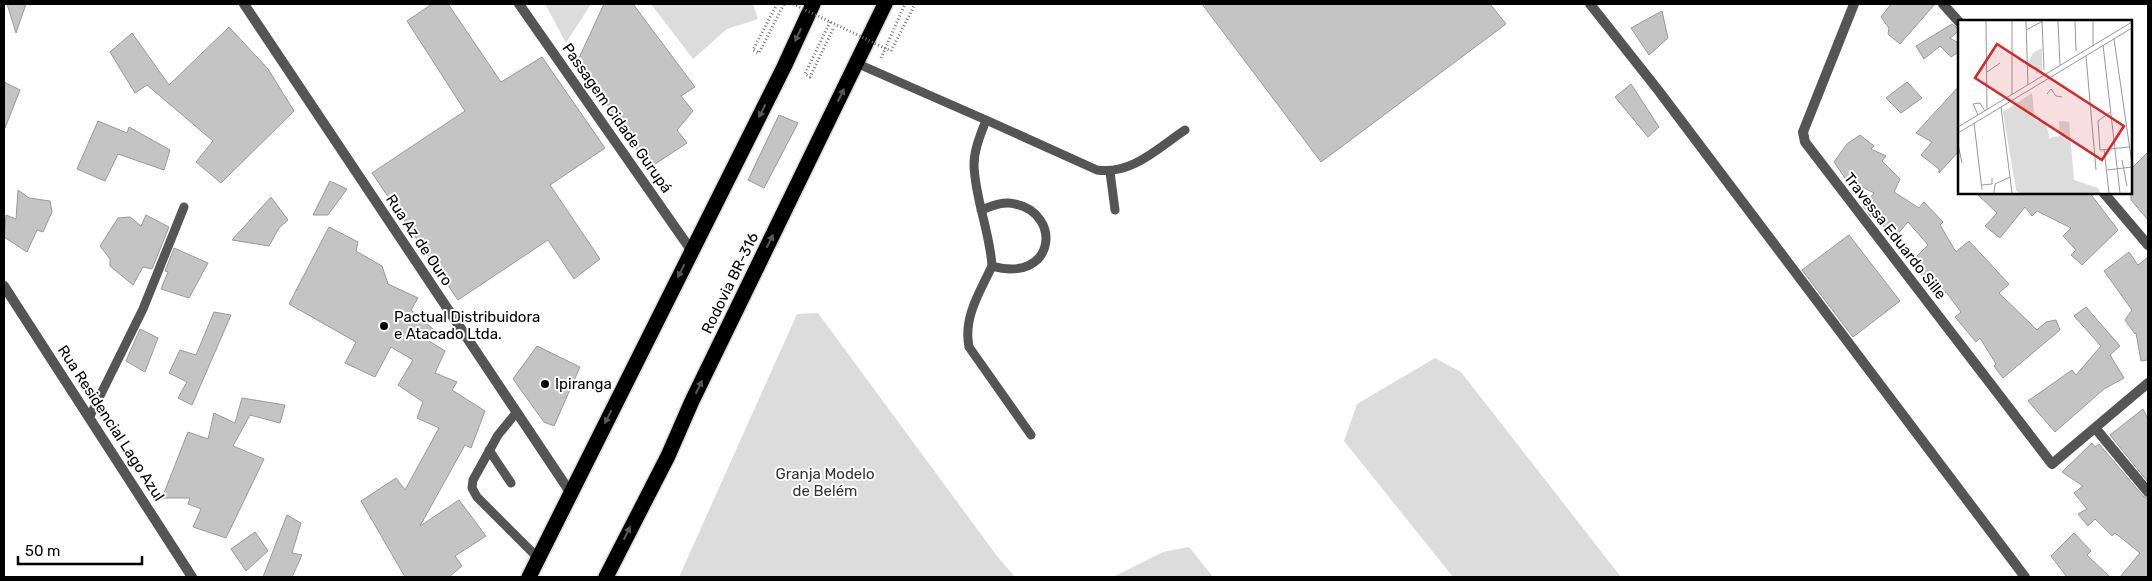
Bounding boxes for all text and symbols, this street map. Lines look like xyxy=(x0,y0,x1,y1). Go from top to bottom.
inset map xyxy=(1958,20,2132,194)
one-way arrow xyxy=(794,28,802,42)
street label: Passagem Cidade Gurupá xyxy=(558,40,676,196)
one-way arrow xyxy=(837,88,845,102)
one-way arrow xyxy=(758,103,766,118)
street label: Travessa Eduardo Sille xyxy=(1840,169,1950,303)
street label: Rua Az de Ouro xyxy=(382,191,456,289)
street label: Rodovia BR-316 xyxy=(698,230,762,336)
one-way arrow xyxy=(766,234,774,248)
one-way arrow xyxy=(676,264,685,279)
place label: Pactual Distribuidora e Atacado Ltda. xyxy=(394,308,540,343)
marker: Pactual Distribuidora e Atacado Ltda. xyxy=(378,320,390,332)
street label: Rua Residencial Lago Azul xyxy=(54,342,168,504)
place label: Ipiranga xyxy=(555,375,612,393)
marker: Ipiranga xyxy=(539,378,551,390)
one-way arrow xyxy=(694,380,703,395)
one-way arrow xyxy=(604,410,612,424)
park label: Granja Modelo de Belém xyxy=(775,465,875,500)
one-way arrow xyxy=(623,526,632,541)
scale bar xyxy=(18,534,141,566)
text: 50 m xyxy=(25,542,60,560)

